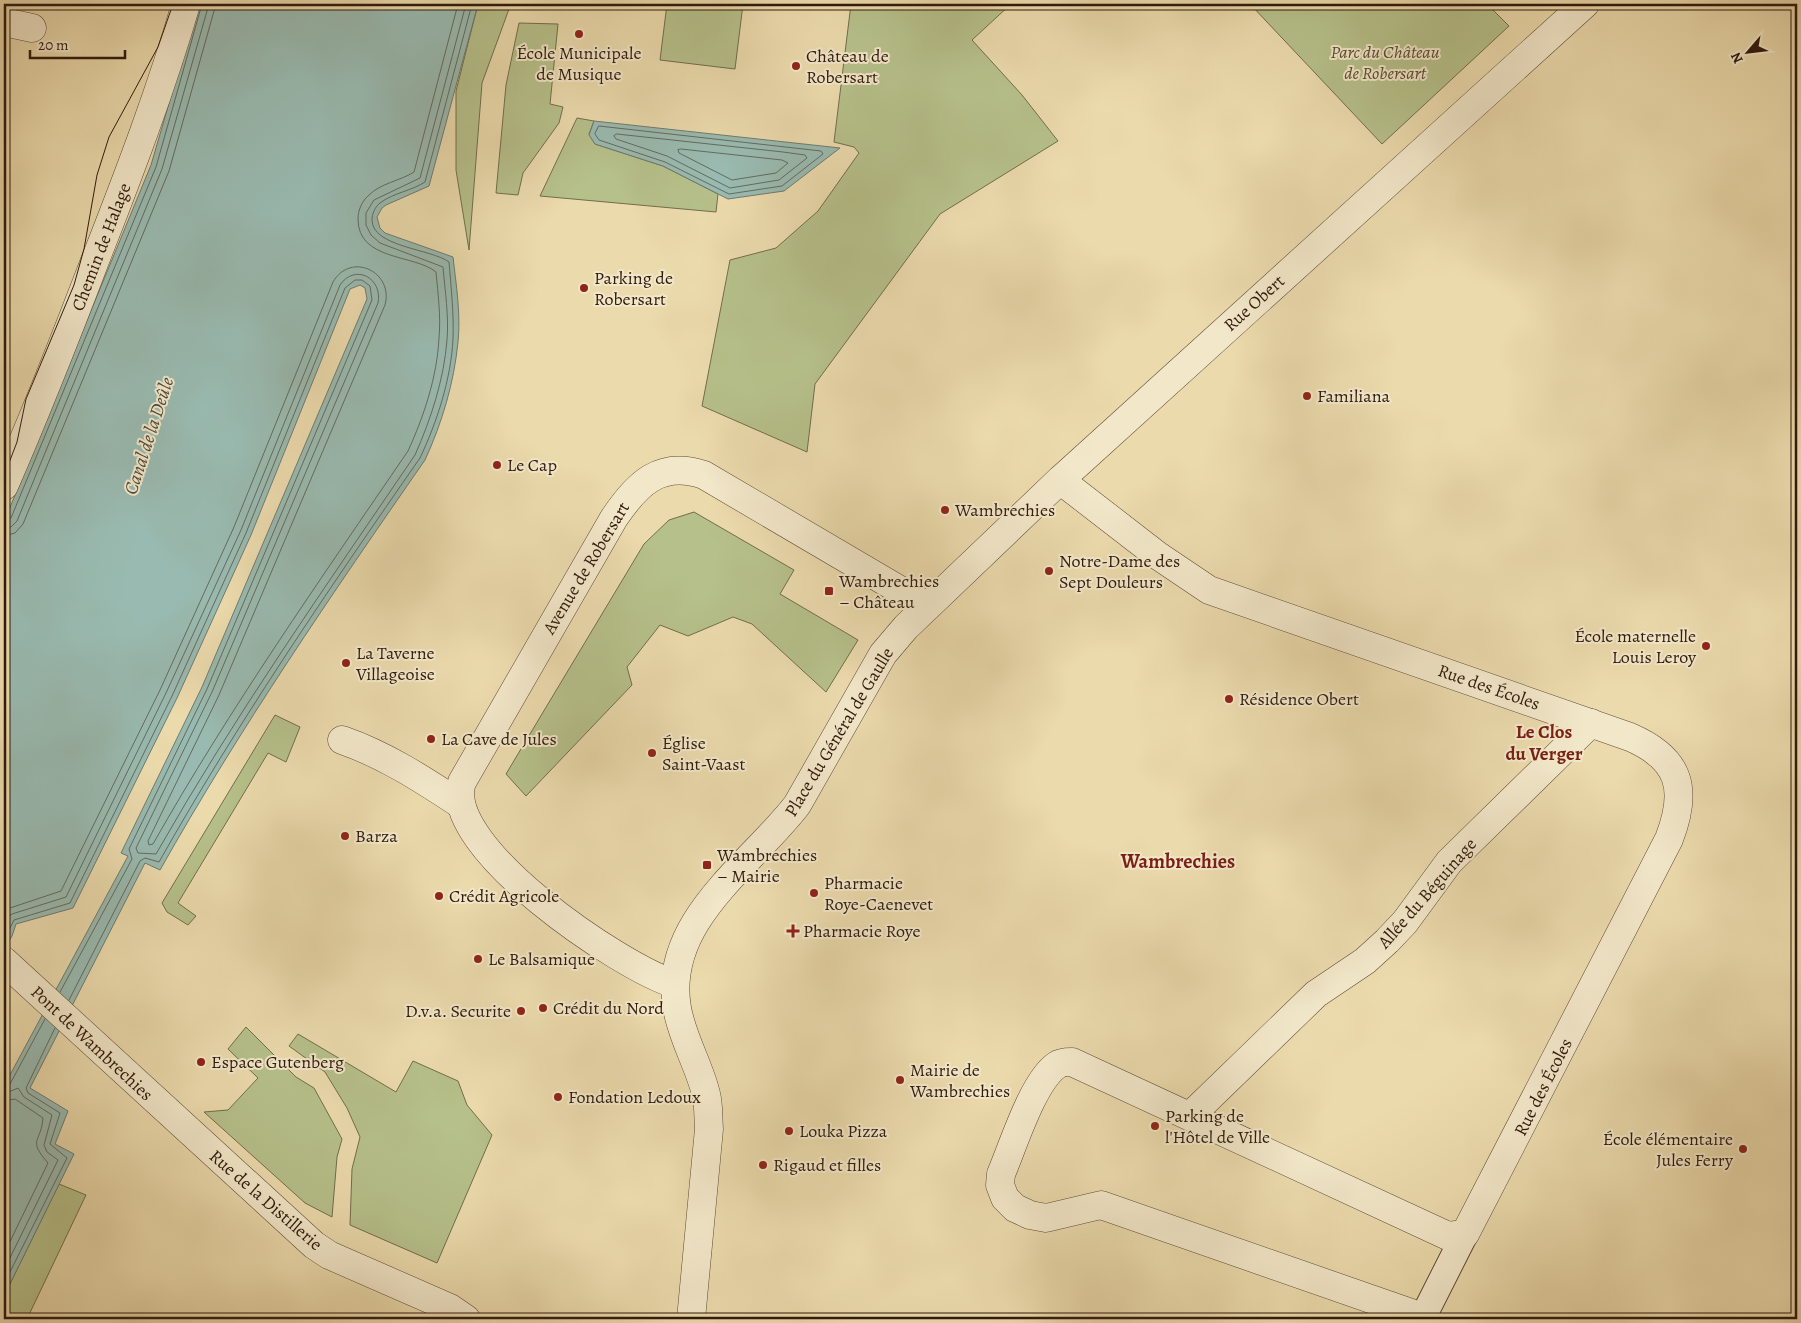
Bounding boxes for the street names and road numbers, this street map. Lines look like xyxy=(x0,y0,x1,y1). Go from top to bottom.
street label: Chemin de Halage xyxy=(66,180,136,314)
street label: Rue Obert xyxy=(1218,269,1290,337)
street label: Avenue de Robersart xyxy=(536,497,635,640)
street label: Place du Général de Gaulle xyxy=(779,643,899,821)
street label: Rue des Écoles xyxy=(1435,658,1543,716)
street label: Allée du Béguinage xyxy=(1372,833,1482,954)
street label: Pont de Wambrechies xyxy=(26,980,158,1106)
street label: Rue des Écoles xyxy=(1508,1034,1578,1140)
street label: Rue de la Distillerie xyxy=(204,1144,328,1256)

